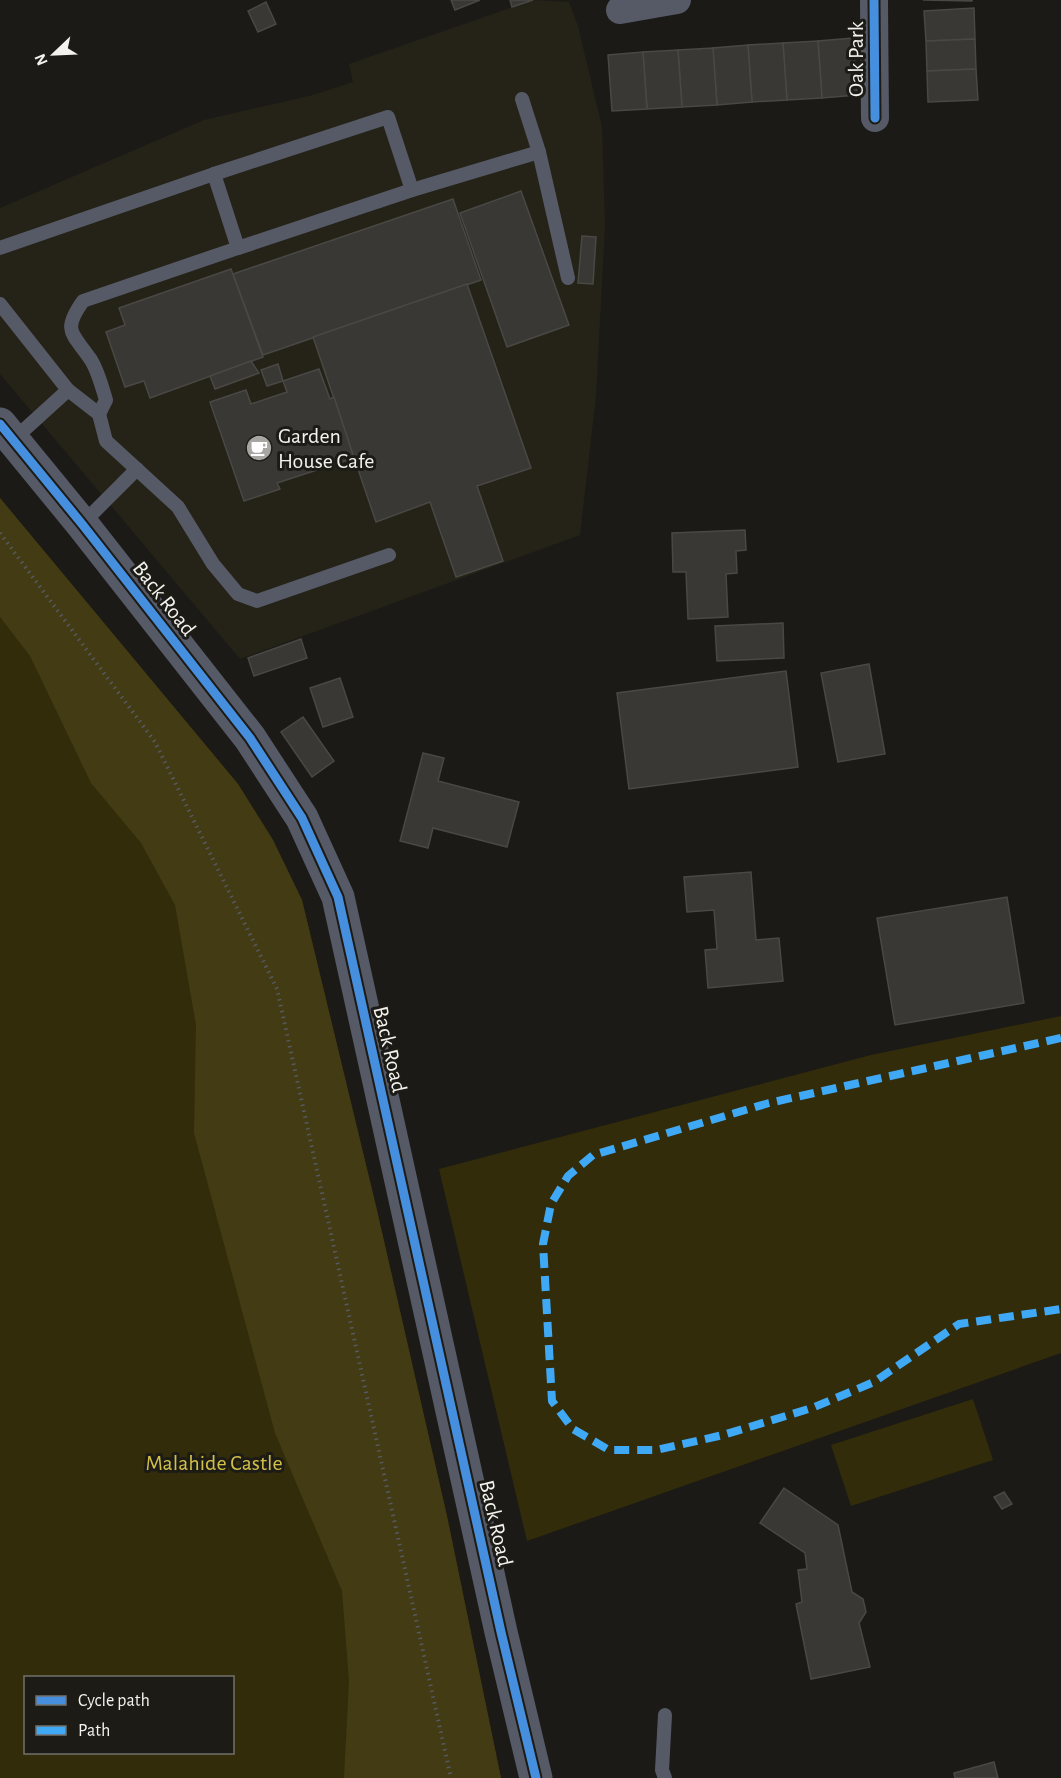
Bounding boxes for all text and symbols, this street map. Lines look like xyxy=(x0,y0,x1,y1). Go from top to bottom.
street label: Oak Park xyxy=(845,21,867,97)
north arrow xyxy=(24,24,84,84)
text: N xyxy=(32,51,51,68)
place label: Garden House Cafe xyxy=(278,425,374,472)
cafe icon: Garden House Cafe xyxy=(244,433,274,463)
street label: Back Road xyxy=(128,557,200,640)
street label: Back Road xyxy=(369,1004,411,1095)
park label: Malahide Castle xyxy=(145,1452,283,1474)
street label: Back Road xyxy=(475,1478,517,1569)
legend xyxy=(24,1676,234,1754)
text: Cycle path xyxy=(78,1692,150,1710)
text: Path xyxy=(78,1722,110,1740)

